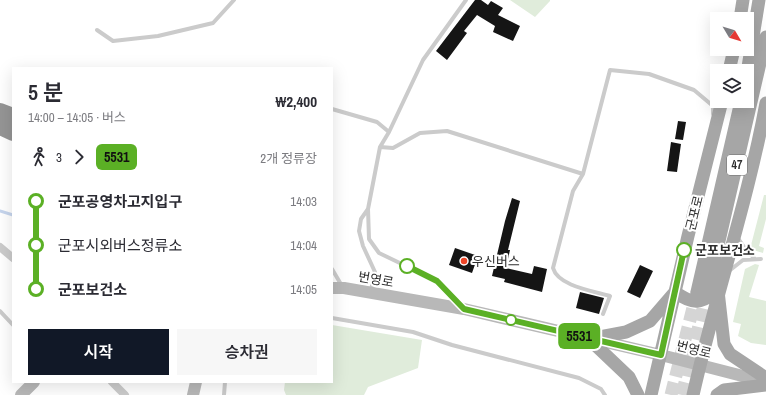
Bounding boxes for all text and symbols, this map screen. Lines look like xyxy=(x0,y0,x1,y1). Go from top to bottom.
north arrow xyxy=(710,12,754,56)
map controls xyxy=(710,12,754,108)
button: layers xyxy=(710,64,754,108)
text: 5 분 xyxy=(28,77,63,107)
text: ₩2,400 xyxy=(276,91,317,112)
text: 14:00 – 14:05 · 버스 xyxy=(28,109,126,126)
icon: walk xyxy=(28,146,50,168)
icon: forward xyxy=(68,146,90,168)
text: 5531 xyxy=(104,148,129,166)
text: 3 xyxy=(56,149,62,166)
text: 2개 정류장 xyxy=(260,150,317,167)
road number: 47 xyxy=(727,155,747,175)
text: 군포공영차고지입구 xyxy=(58,191,182,212)
text: 14:03 xyxy=(290,193,317,210)
street label: 군포로 xyxy=(682,194,707,233)
text: 군포시외버스정류소 xyxy=(58,235,182,256)
text: 14:04 xyxy=(290,237,317,254)
marker: 군포보건소 xyxy=(676,242,692,258)
place label: 군포보건소 xyxy=(695,242,755,259)
place label: 우신버스 xyxy=(472,253,520,270)
marker: 우신버스 xyxy=(459,256,469,266)
unlabelled marker xyxy=(399,258,415,274)
street label: 번영로 xyxy=(357,268,395,291)
text: 군포보건소 xyxy=(58,279,127,300)
text: 14:05 xyxy=(290,281,317,298)
unlabelled marker xyxy=(505,314,517,326)
line badge: 5531 xyxy=(551,323,607,349)
text: 5531 xyxy=(566,327,592,345)
button: 시작 xyxy=(28,329,169,375)
button: 승차권 xyxy=(177,329,317,375)
street label: 번영로 xyxy=(674,337,713,362)

